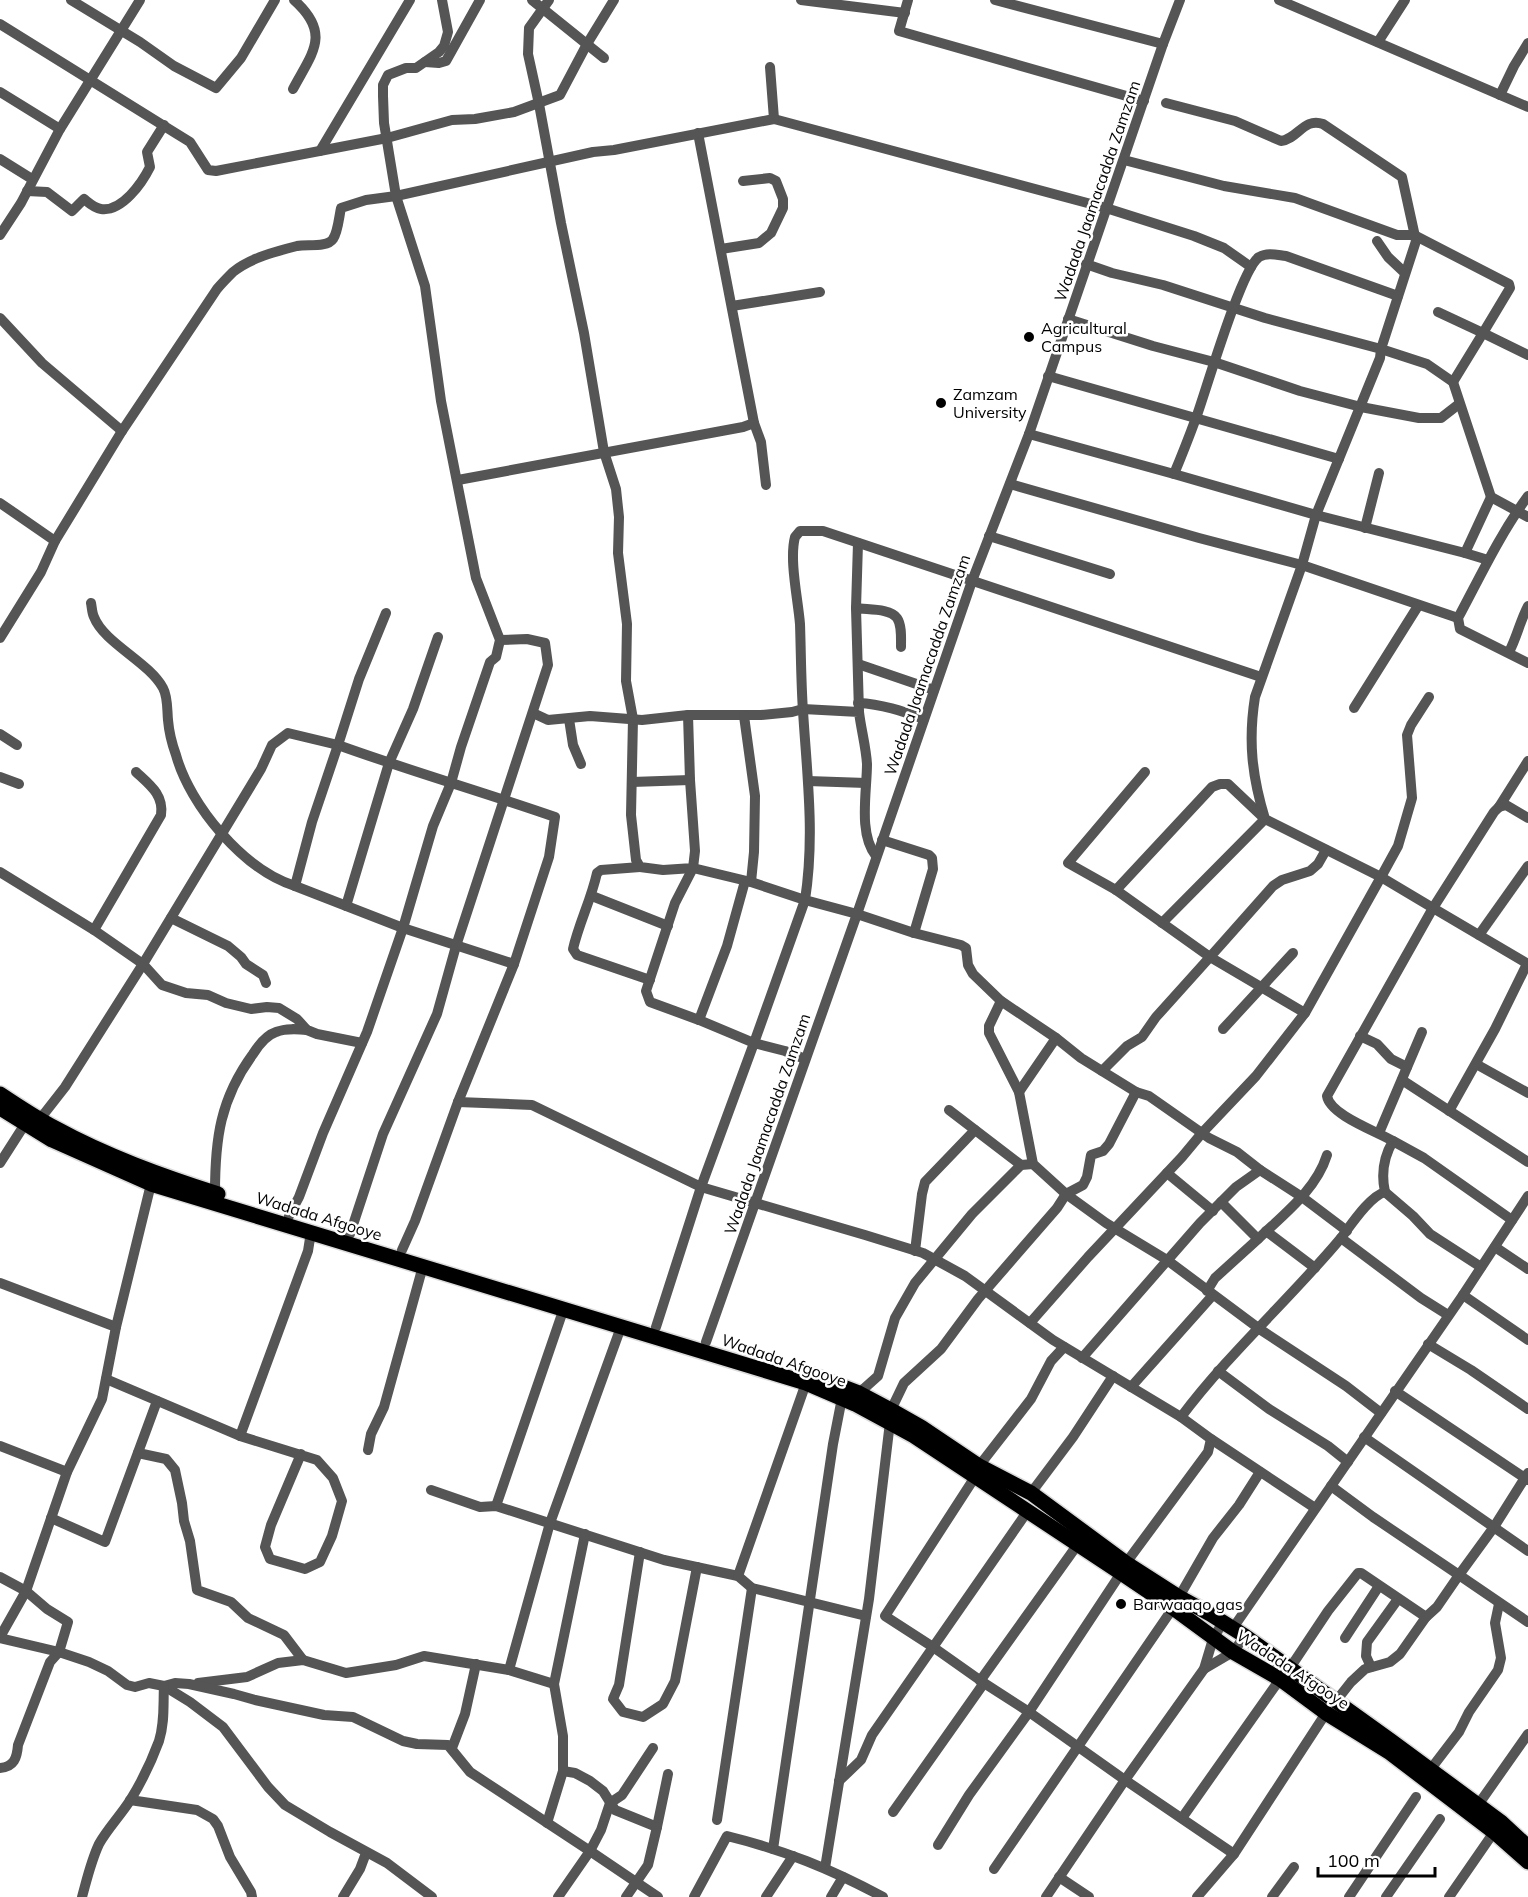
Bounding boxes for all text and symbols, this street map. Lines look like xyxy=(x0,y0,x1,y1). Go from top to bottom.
street label: Wadada Jaamacadda Zamzam xyxy=(1050,78,1144,304)
place label: Agricultural Campus xyxy=(1041,318,1127,356)
marker: Agricultural Campus xyxy=(1022,330,1036,344)
place label: Zamzam University xyxy=(953,384,1027,422)
marker: Zamzam University xyxy=(934,396,948,410)
street label: Wadada Jaamacadda Zamzam xyxy=(880,552,974,778)
street label: Wadada Jaamacadda Zamzam xyxy=(720,1011,814,1237)
street label: Wadada Afgooye xyxy=(254,1187,384,1245)
street label: Wadada Afgooye xyxy=(719,1329,849,1391)
place label: Barwaaqo gas xyxy=(1133,1594,1243,1614)
marker: Barwaaqo gas xyxy=(1114,1597,1128,1611)
street label: Wadada Afgooye xyxy=(1233,1625,1353,1713)
scale bar xyxy=(1318,1840,1435,1878)
text: 100 m xyxy=(1327,1849,1380,1872)

